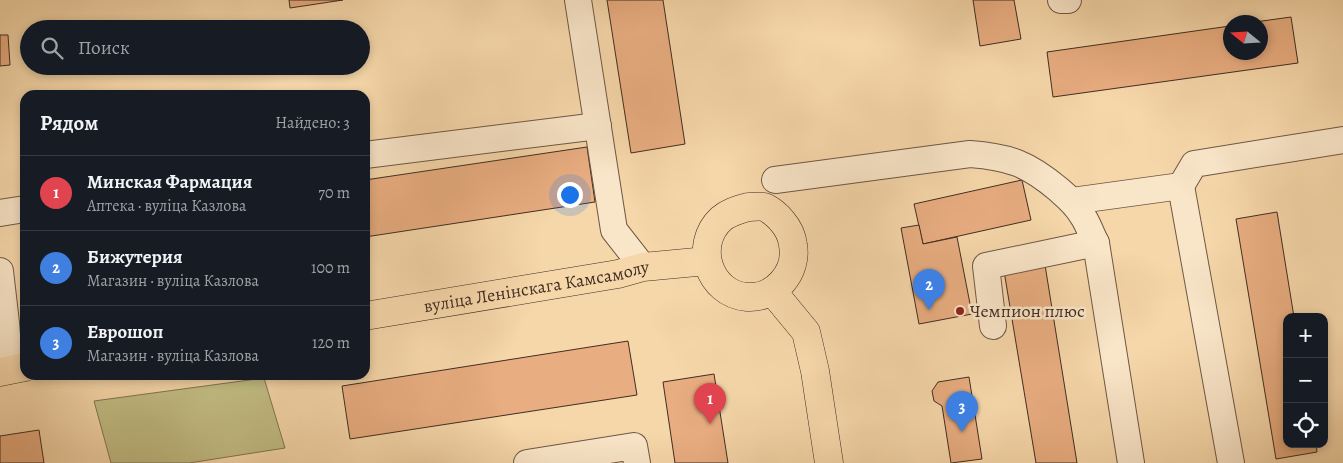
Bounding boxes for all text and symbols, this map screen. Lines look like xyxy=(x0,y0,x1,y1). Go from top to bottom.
north arrow xyxy=(1223,15,1268,60)
search box xyxy=(20,20,370,75)
icon: search xyxy=(38,34,66,62)
text: Поиск xyxy=(78,35,130,61)
text: Рядом xyxy=(40,109,98,137)
text: Найдено: 3 xyxy=(275,112,350,134)
text: Минская Фармация xyxy=(87,169,252,195)
text: 1 xyxy=(53,182,59,204)
text: 70 m xyxy=(318,182,350,204)
your location xyxy=(557,182,583,208)
text: Аптека · вуліца Казлова xyxy=(87,195,246,217)
text: Бижутерия xyxy=(87,244,183,270)
street label: вуліца Ленінскага Камсамолу xyxy=(422,254,651,318)
text: 2 xyxy=(52,257,60,279)
text: 100 m xyxy=(311,257,350,279)
pin: 2 xyxy=(913,269,945,310)
text: Магазин · вуліца Казлова xyxy=(87,270,259,292)
place label: Чемпион плюс xyxy=(970,299,1085,323)
marker: Чемпион плюс xyxy=(954,305,966,317)
map controls xyxy=(1283,313,1328,448)
button: + xyxy=(1283,313,1328,358)
text: Еврошоп xyxy=(87,319,163,345)
text: 3 xyxy=(53,332,59,354)
text: 120 m xyxy=(312,332,350,354)
text: Магазин · вуліца Казлова xyxy=(87,345,259,367)
button: − xyxy=(1283,358,1328,403)
pin: 1 xyxy=(694,383,726,424)
pin: 3 xyxy=(946,391,978,432)
button: locate xyxy=(1283,403,1328,448)

